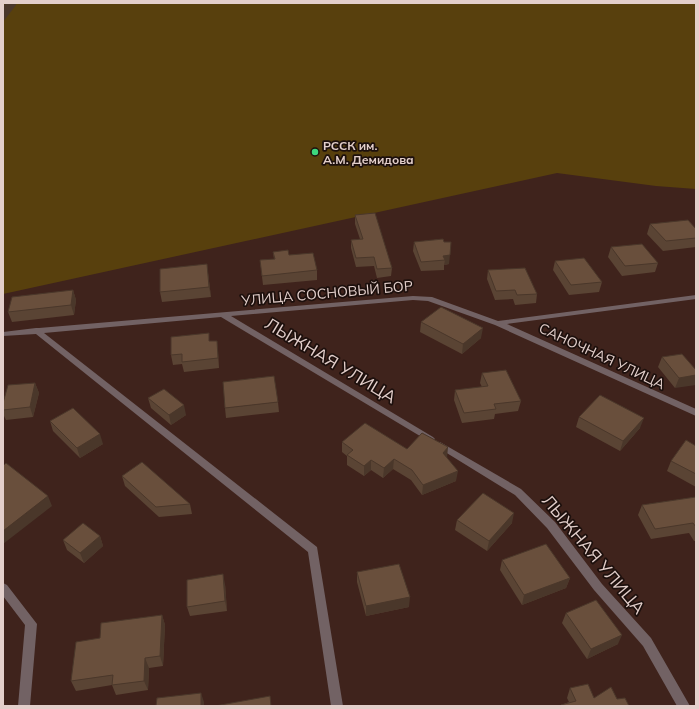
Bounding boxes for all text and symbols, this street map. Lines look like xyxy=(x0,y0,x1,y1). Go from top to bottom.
place label: РССК им. А.М. Демидова xyxy=(323,138,414,167)
marker: РССК им. А.М. Демидова xyxy=(310,147,320,157)
street label: УЛИЦА СОСНОВЫЙ БОР xyxy=(239,277,414,310)
street label: ЛЫЖНАЯ УЛИЦА xyxy=(262,313,401,408)
street label: САНОЧНАЯ УЛИЦА xyxy=(536,319,669,393)
street label: ЛЫЖНАЯ УЛИЦА xyxy=(538,490,650,618)

